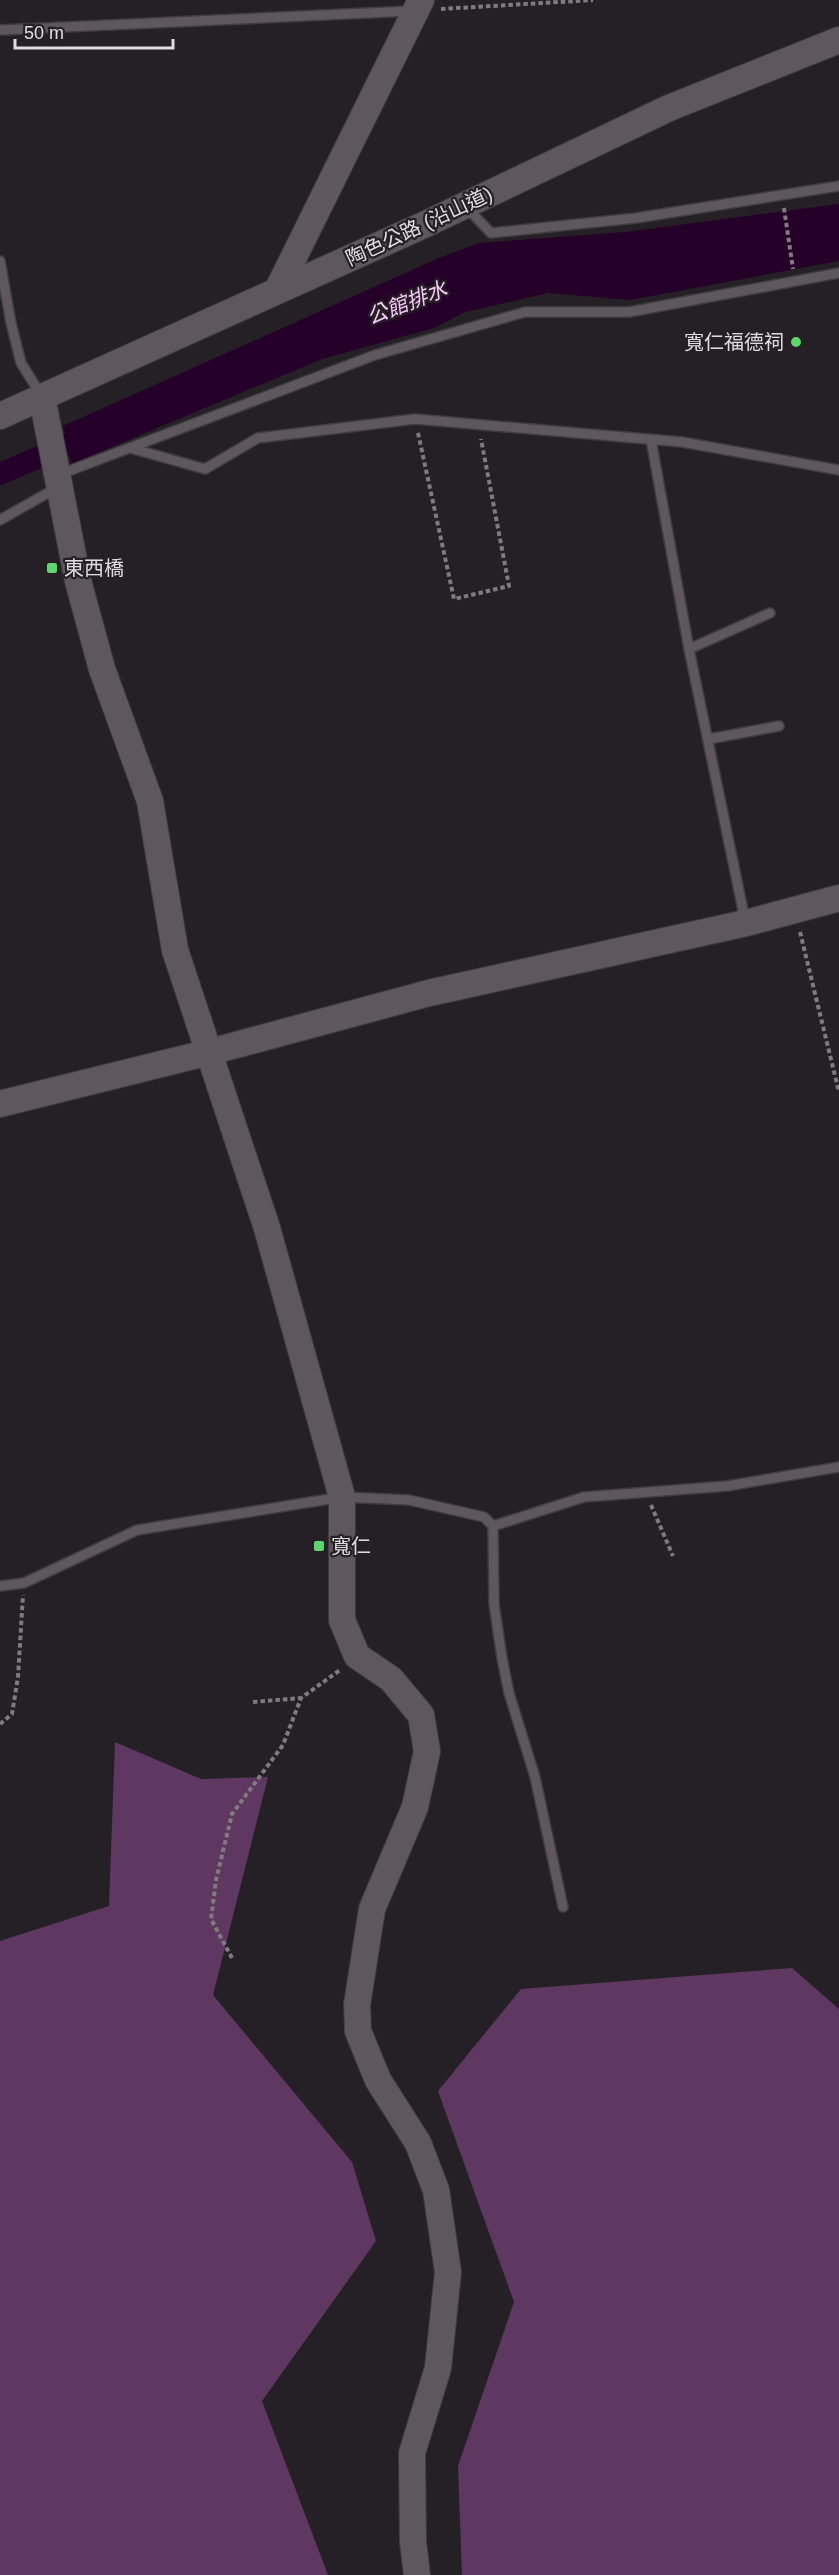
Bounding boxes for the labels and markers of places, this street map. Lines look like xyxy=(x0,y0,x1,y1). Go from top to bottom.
place label: 寬仁福德祠 xyxy=(684,331,784,353)
marker: 寬仁福德祠 xyxy=(789,335,803,349)
place label: 東西橋 xyxy=(64,557,124,579)
marker: 東西橋 xyxy=(45,561,59,575)
place label: 寬仁 xyxy=(331,1535,371,1557)
marker: 寬仁 xyxy=(312,1539,326,1553)

